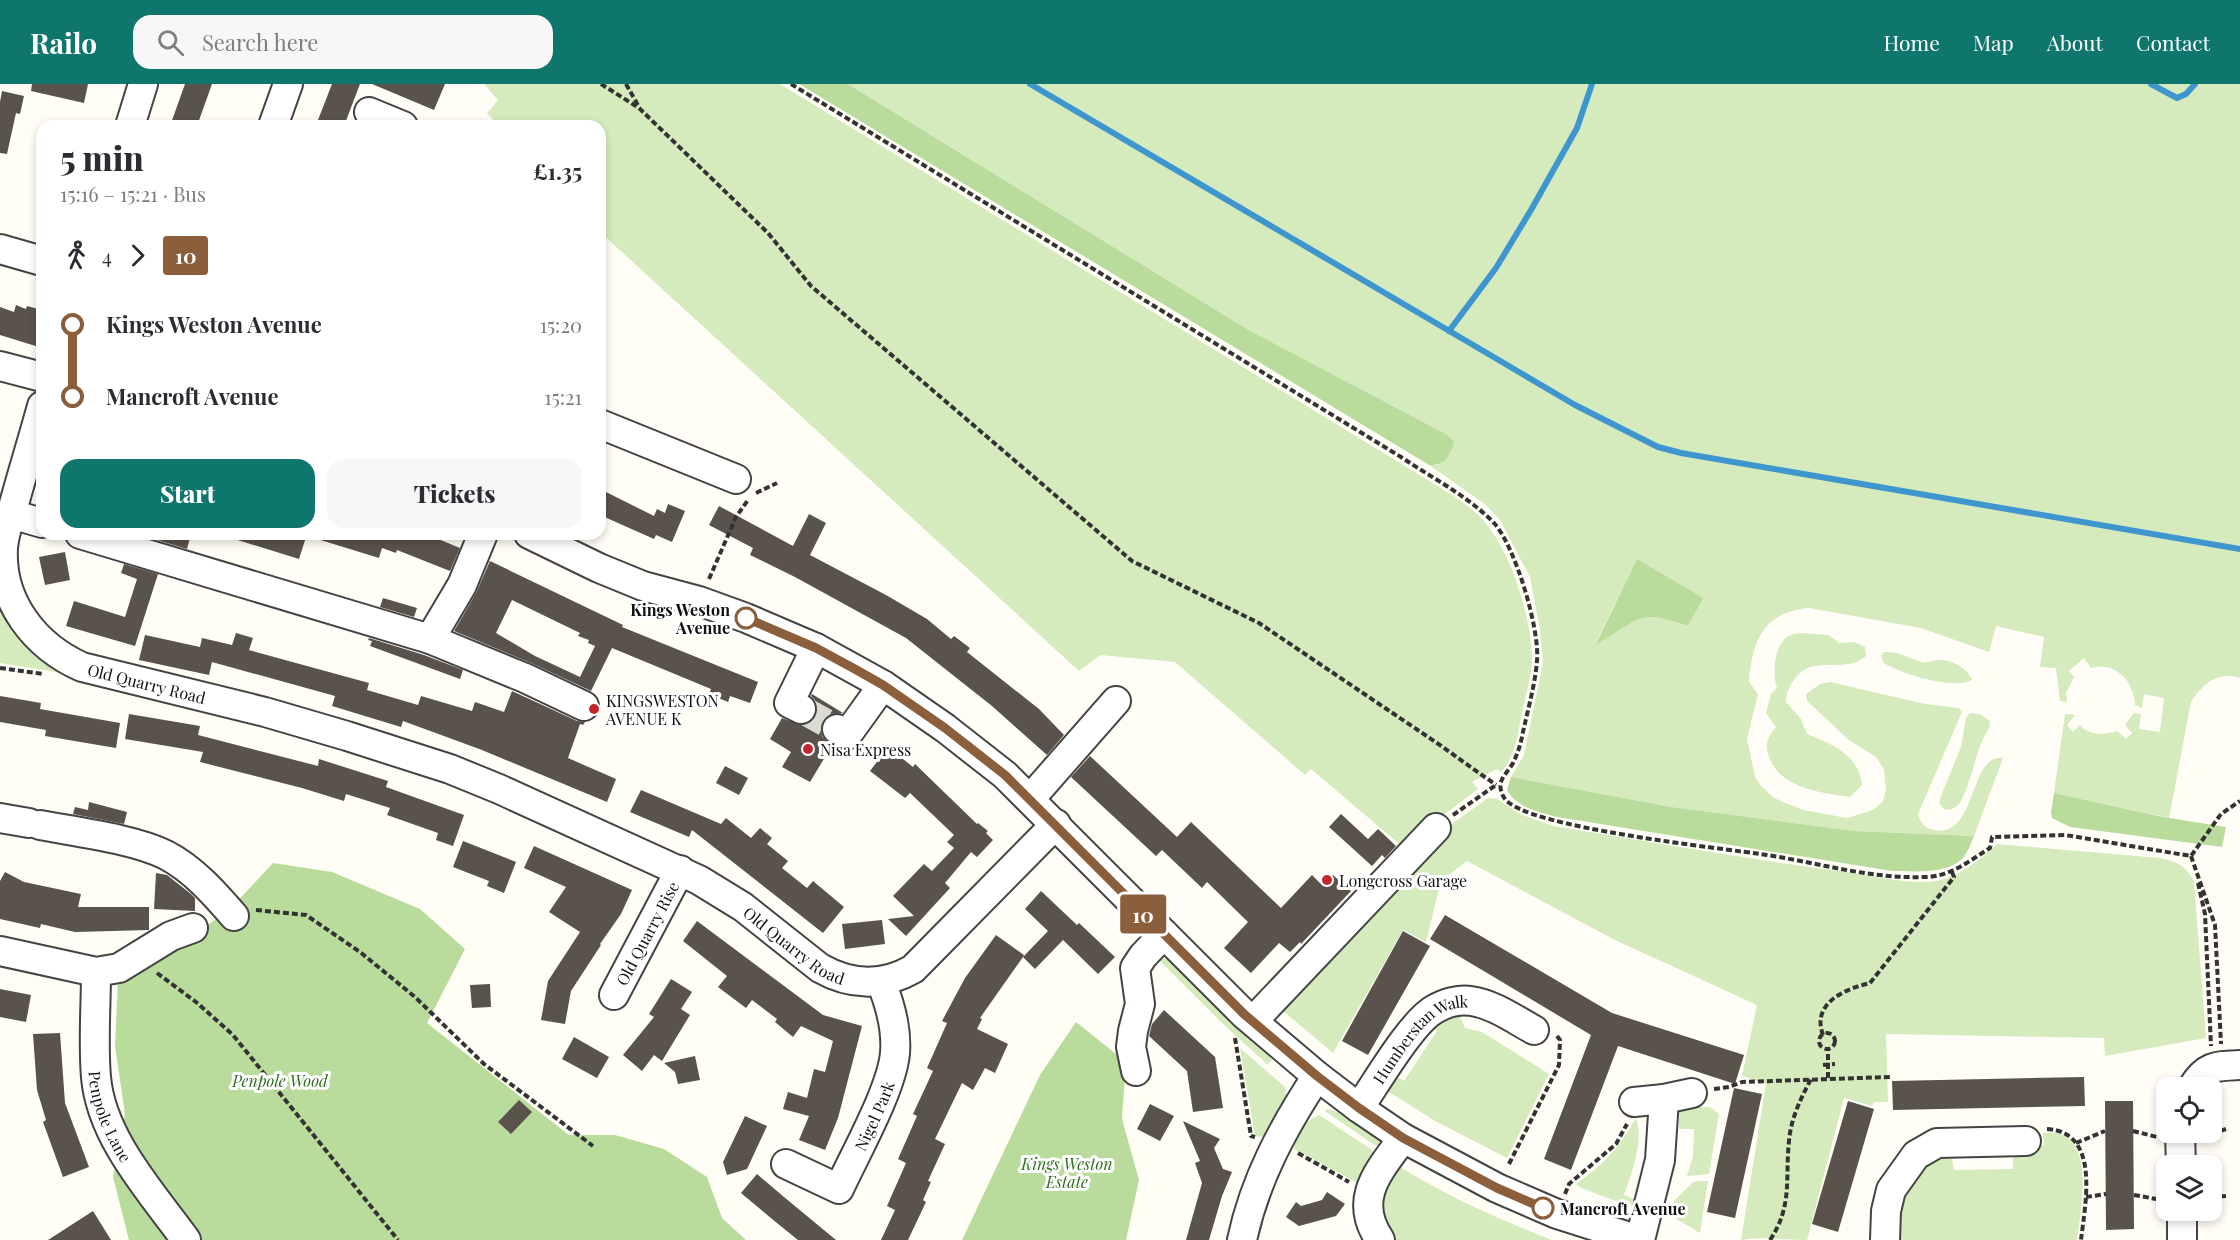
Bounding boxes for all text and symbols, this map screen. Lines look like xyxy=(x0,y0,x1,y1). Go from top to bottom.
search box xyxy=(133,15,553,69)
text: Railo xyxy=(30,24,97,61)
icon: search xyxy=(154,26,187,59)
text: Search here xyxy=(202,27,318,57)
text: Home xyxy=(1884,28,1940,56)
text: Map xyxy=(1973,28,2014,56)
text: About xyxy=(2047,28,2103,56)
text: Contact xyxy=(2136,28,2210,56)
text: 5 min xyxy=(60,135,144,179)
text: £1.35 xyxy=(533,156,582,186)
text: 15:16 – 15:21 · Bus xyxy=(60,180,206,207)
icon: walk xyxy=(60,239,93,272)
icon: forward xyxy=(121,239,154,272)
text: 10 xyxy=(175,241,196,269)
text: 4 xyxy=(102,242,112,269)
text: Kings Weston Avenue xyxy=(106,309,322,339)
text: 15:20 xyxy=(540,311,582,338)
text: Mancroft Avenue xyxy=(106,381,279,411)
text: 15:21 xyxy=(544,383,582,410)
button: Start xyxy=(60,459,315,528)
button: Tickets xyxy=(327,459,582,528)
place label: Kings Weston Avenue xyxy=(630,599,730,638)
marker: Kings Weston Avenue xyxy=(735,607,757,629)
street label: Old Quarry Road xyxy=(86,658,208,708)
place label: KINGSWESTON AVENUE K xyxy=(605,690,719,729)
marker: KINGSWESTON AVENUE K xyxy=(587,702,601,716)
place label: Nisa Express xyxy=(820,739,911,760)
marker: Nisa Express xyxy=(801,742,815,756)
place label: Longcross Garage xyxy=(1339,870,1467,891)
marker: Longcross Garage xyxy=(1320,873,1334,887)
street label: Old Quarry Rise xyxy=(611,877,683,989)
line badge: 10 xyxy=(1116,894,1170,934)
text: 10 xyxy=(1132,900,1154,928)
street label: Old Quarry Road xyxy=(740,901,848,988)
street label: Humberstan Walk xyxy=(1367,990,1469,1087)
street label: Penpole Lane xyxy=(85,1070,137,1166)
park label: Penpole Wood xyxy=(231,1070,329,1091)
map controls xyxy=(2156,1077,2222,1221)
button: locate xyxy=(2156,1077,2222,1143)
street label: Nigel Park xyxy=(849,1078,898,1154)
park label: Kings Weston Estate xyxy=(1020,1153,1113,1192)
button: layers xyxy=(2156,1155,2222,1221)
marker: Mancroft Avenue xyxy=(1532,1197,1554,1219)
place label: Mancroft Avenue xyxy=(1560,1198,1685,1219)

